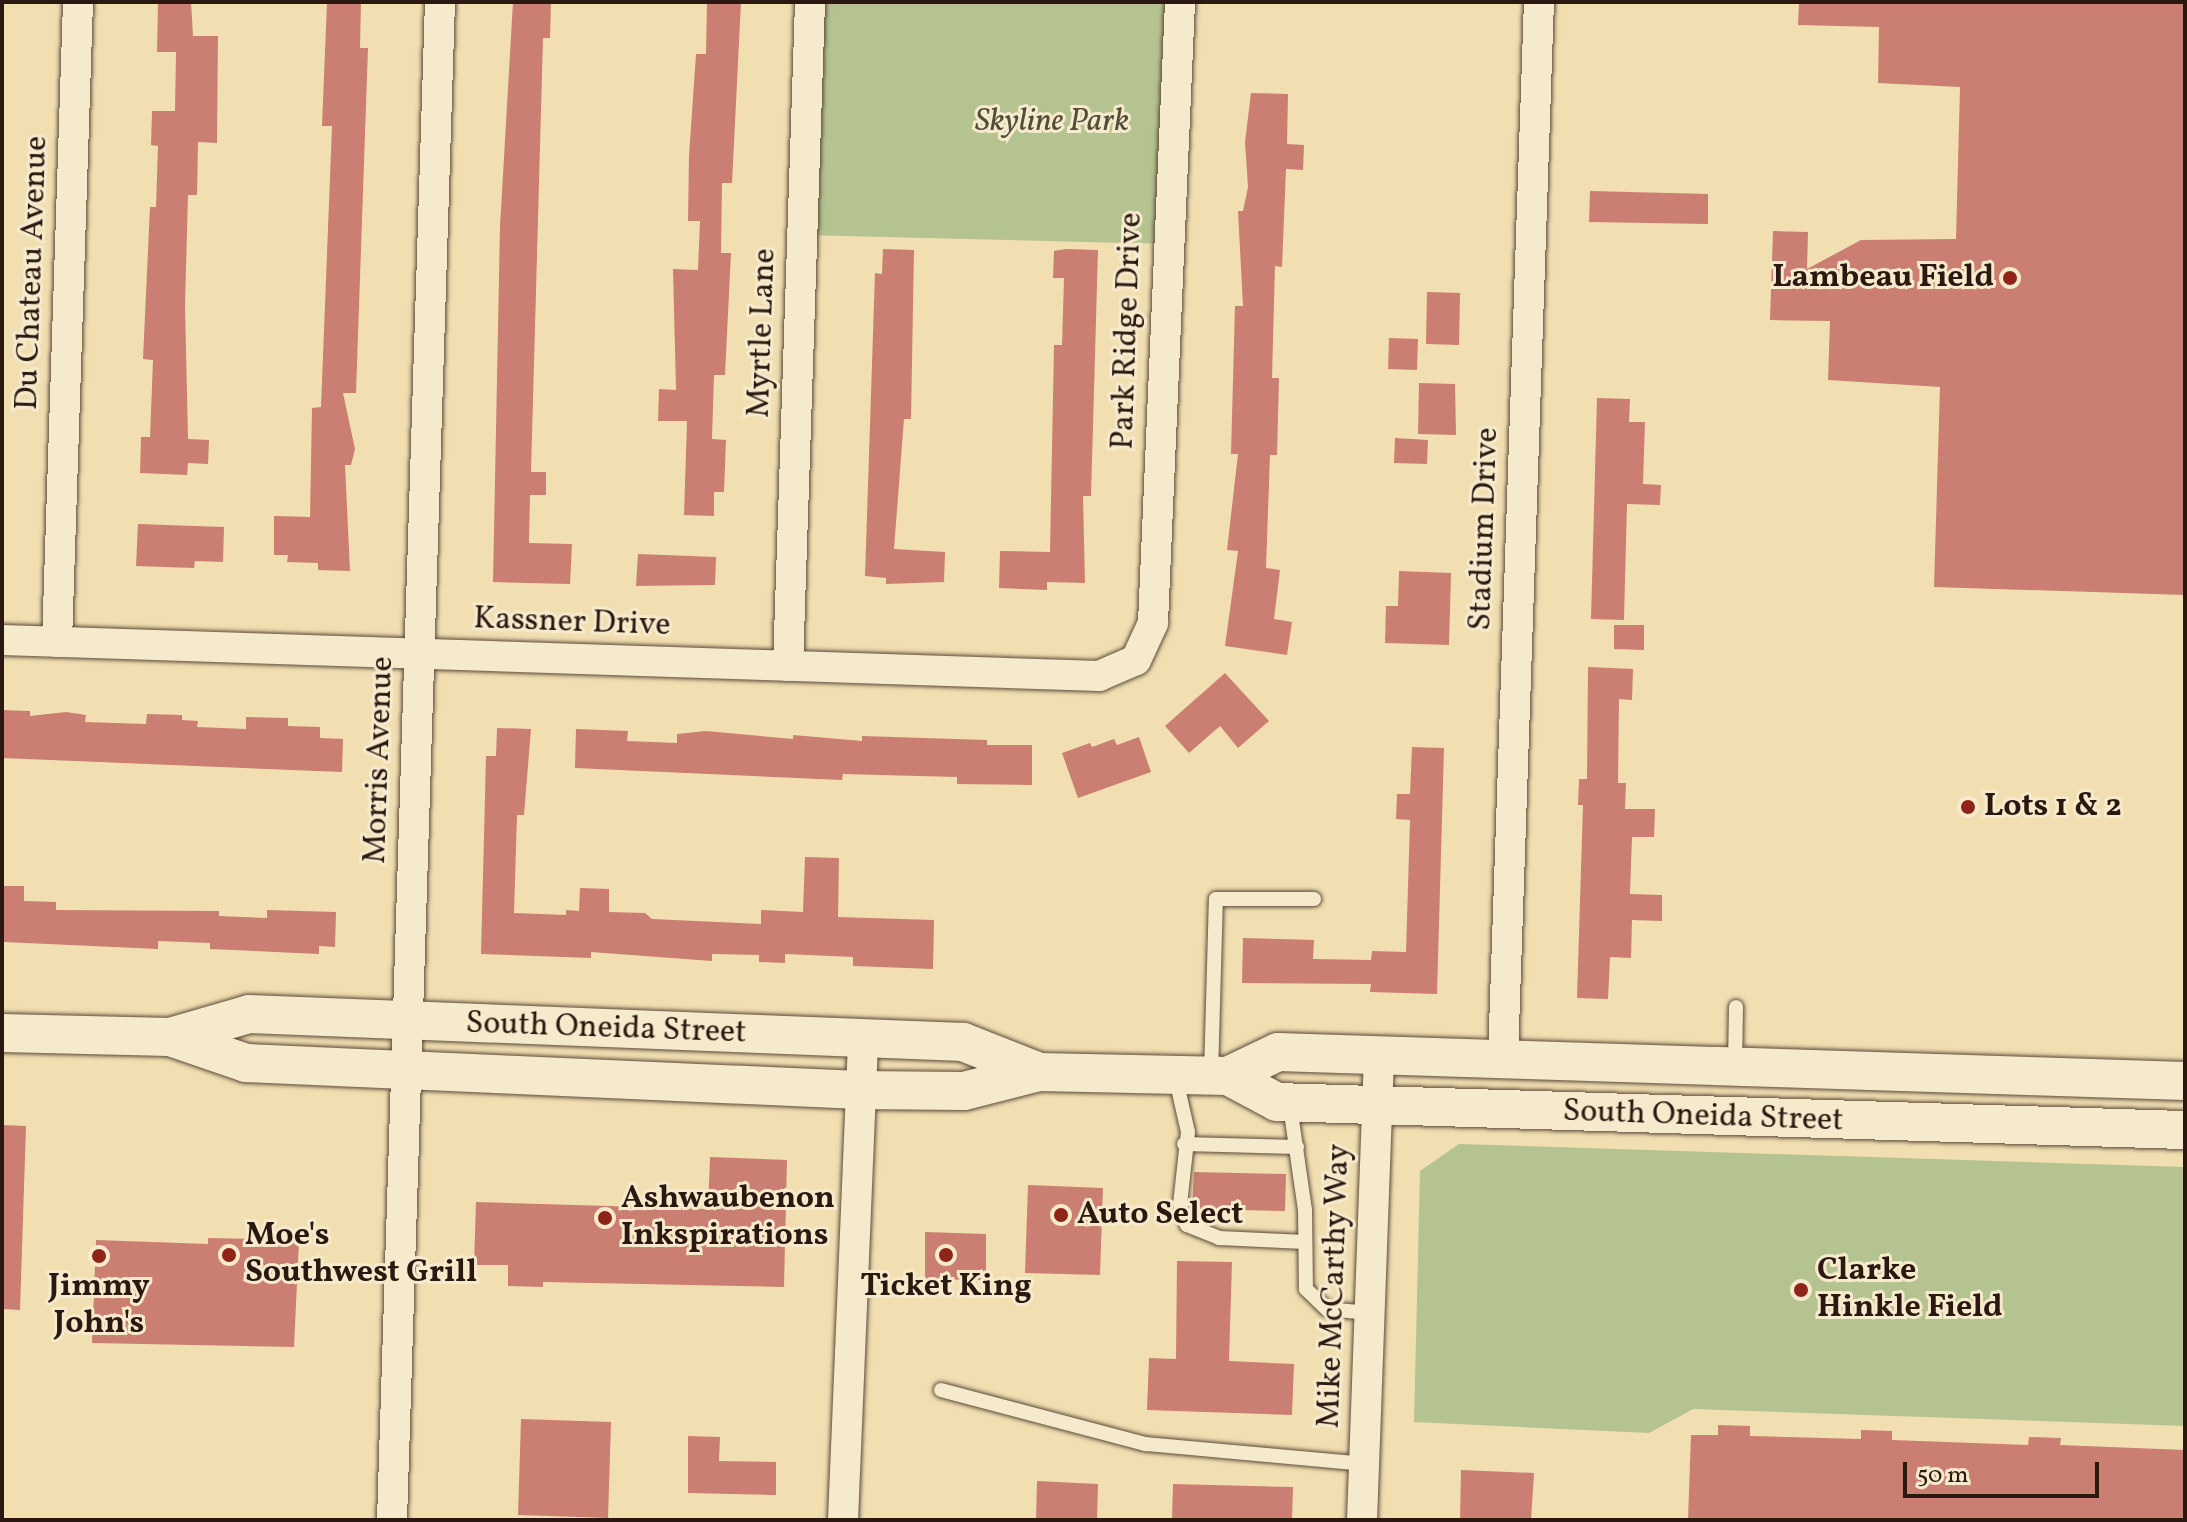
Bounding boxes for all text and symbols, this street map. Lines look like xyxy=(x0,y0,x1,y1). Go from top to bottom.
park label: Skyline Park xyxy=(975,103,1129,141)
street label: Du Chateau Avenue xyxy=(9,135,57,411)
street label: Park Ridge Drive xyxy=(1105,212,1151,450)
street label: Myrtle Lane xyxy=(741,248,785,418)
place label: Lambeau Field xyxy=(1772,259,1994,297)
marker: Lambeau Field xyxy=(2001,269,2019,287)
street label: Stadium Drive xyxy=(1462,427,1508,631)
street label: Kassner Drive xyxy=(473,600,671,646)
street label: Morris Avenue xyxy=(357,656,403,864)
place label: Lots 1 & 2 xyxy=(1984,788,2122,826)
marker: Lots 1 & 2 xyxy=(1959,798,1977,816)
street label: South Oneida Street xyxy=(465,1005,747,1053)
street label: South Oneida Street xyxy=(1562,1093,1844,1141)
street label: Mike McCarthy Way xyxy=(1311,1142,1359,1430)
place label: Ashwaubenon Inkspirations xyxy=(621,1181,835,1256)
place label: Auto Select xyxy=(1077,1196,1243,1234)
marker: Auto Select xyxy=(1052,1206,1070,1224)
marker: Ashwaubenon Inkspirations xyxy=(596,1209,614,1227)
place label: Moe's Southwest Grill xyxy=(245,1218,477,1293)
marker: Moe's Southwest Grill xyxy=(220,1246,238,1264)
marker: Ticket King xyxy=(937,1246,955,1264)
marker: Jimmy John's xyxy=(90,1247,108,1265)
place label: Clarke Hinkle Field xyxy=(1817,1253,2003,1328)
place label: Ticket King xyxy=(860,1268,1032,1306)
place label: Jimmy John's xyxy=(48,1269,150,1344)
marker: Clarke Hinkle Field xyxy=(1792,1281,1810,1299)
scale bar xyxy=(1907,1446,2103,1496)
text: 50 m xyxy=(1917,1459,1969,1493)

